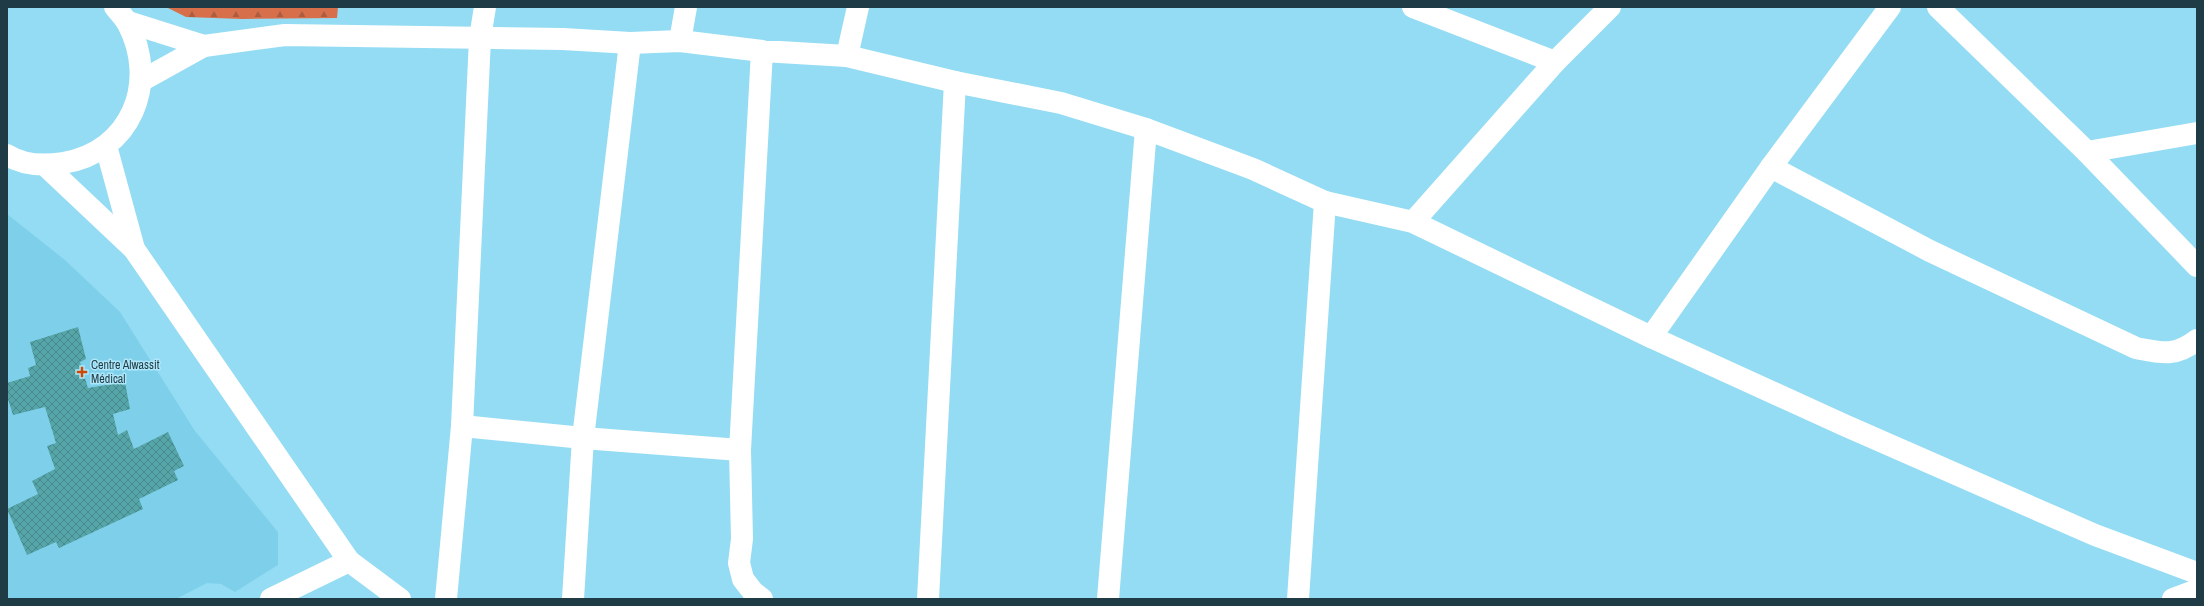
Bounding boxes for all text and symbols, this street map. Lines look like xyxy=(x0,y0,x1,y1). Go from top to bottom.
place label: Centre Alwassit Médical xyxy=(91,357,160,387)
marker: Centre Alwassit Médical xyxy=(76,366,88,378)

